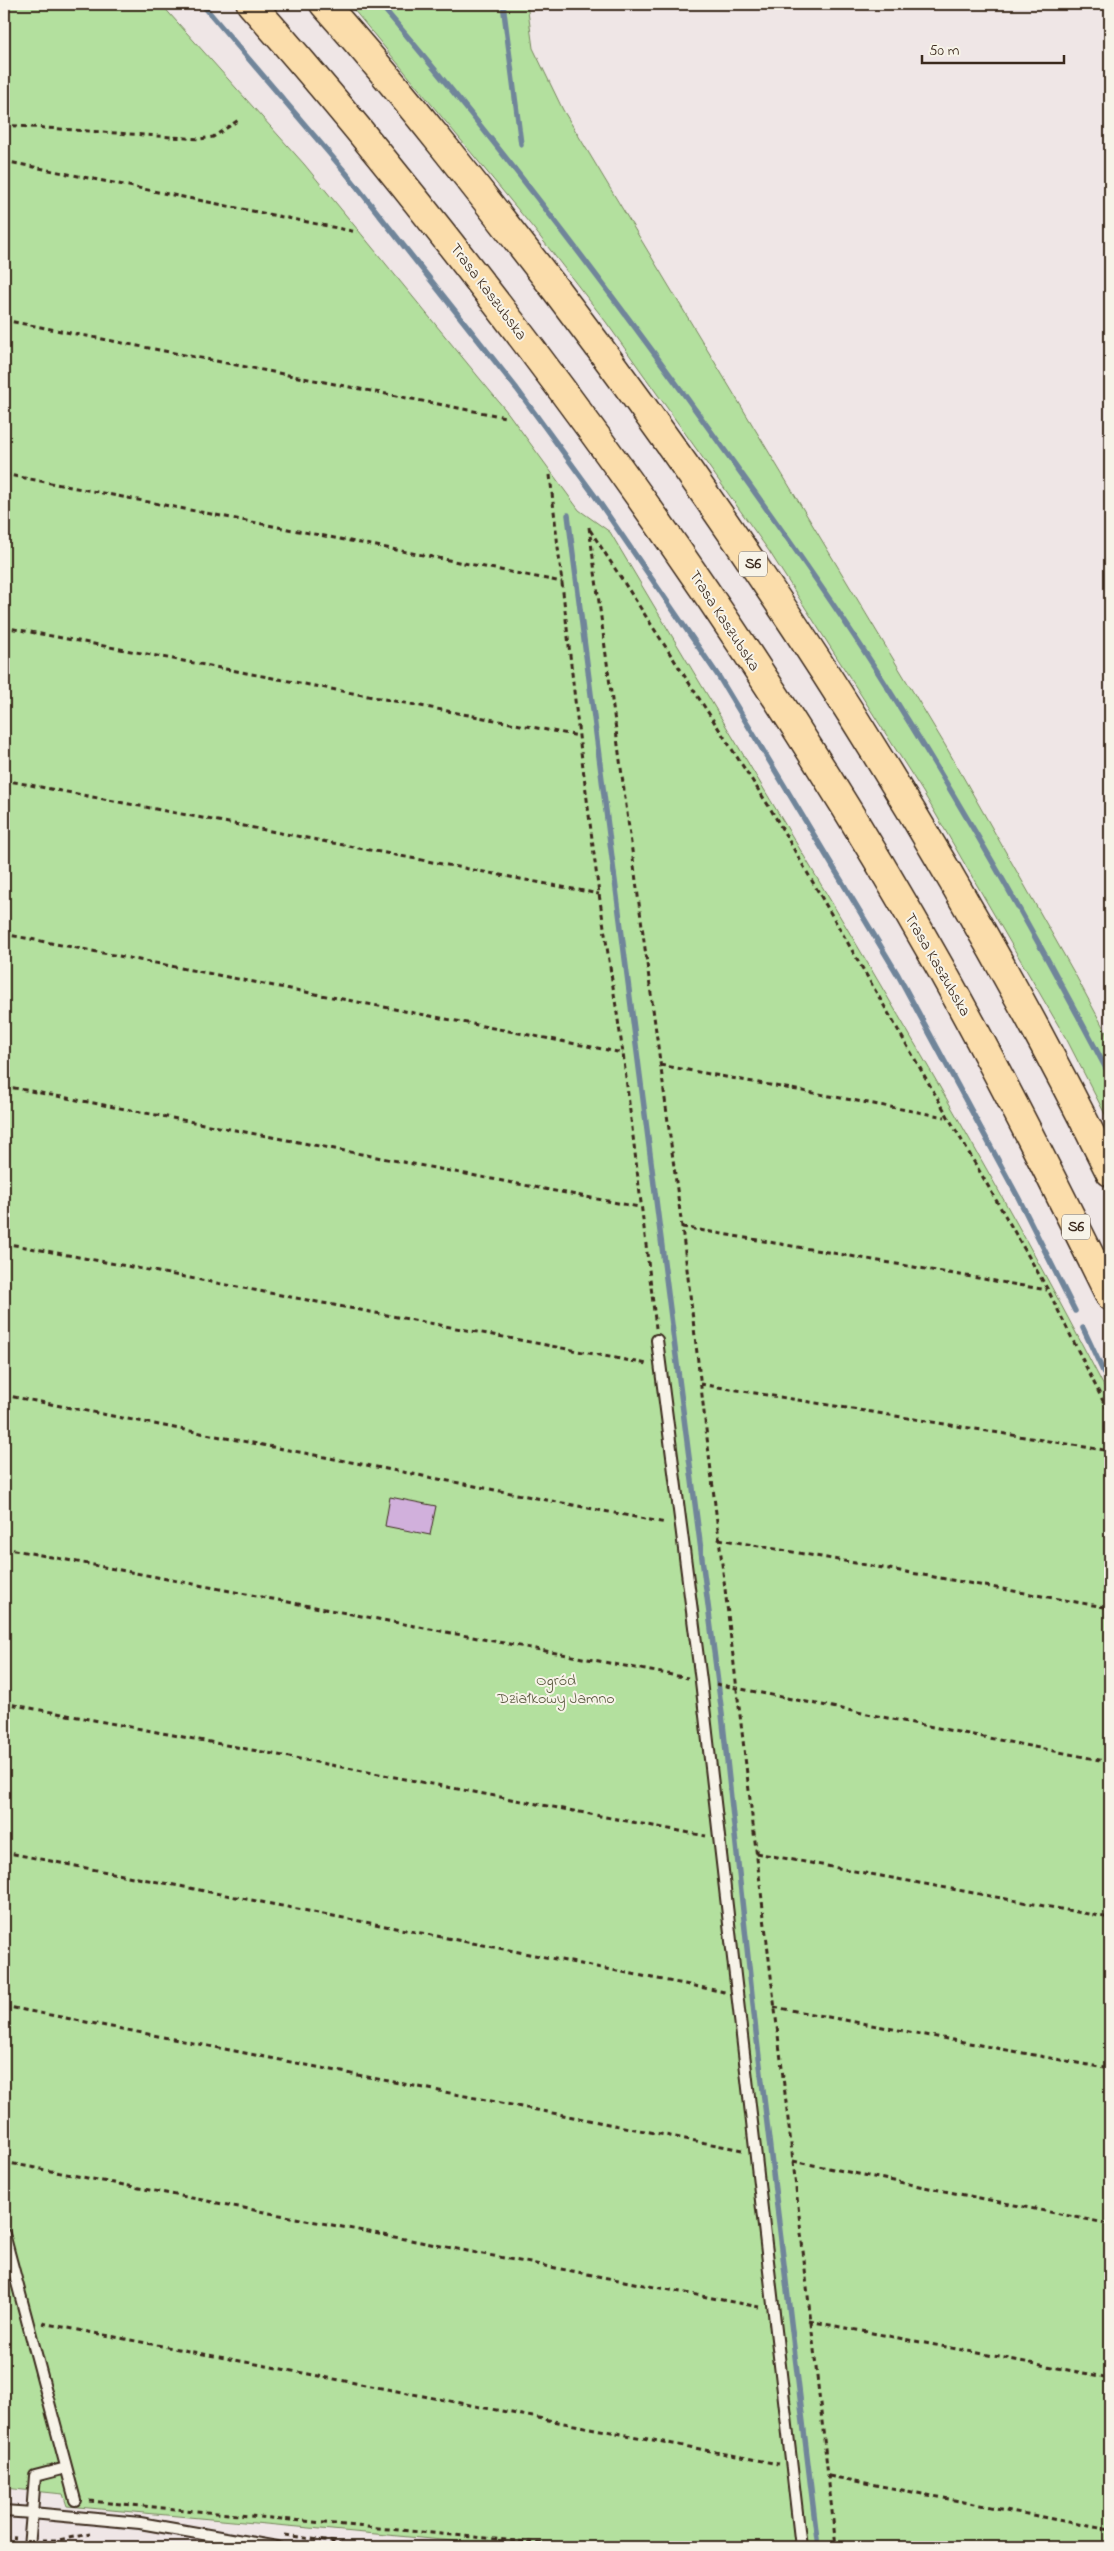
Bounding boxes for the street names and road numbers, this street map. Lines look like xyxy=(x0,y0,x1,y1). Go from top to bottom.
street label: Trasa Kaszubska xyxy=(443,238,533,346)
road number: S6 xyxy=(739,552,767,576)
street label: Trasa Kaszubska xyxy=(682,566,766,676)
street label: Trasa Kaszubska xyxy=(898,909,976,1021)
road number: S6 xyxy=(1062,1214,1090,1240)

